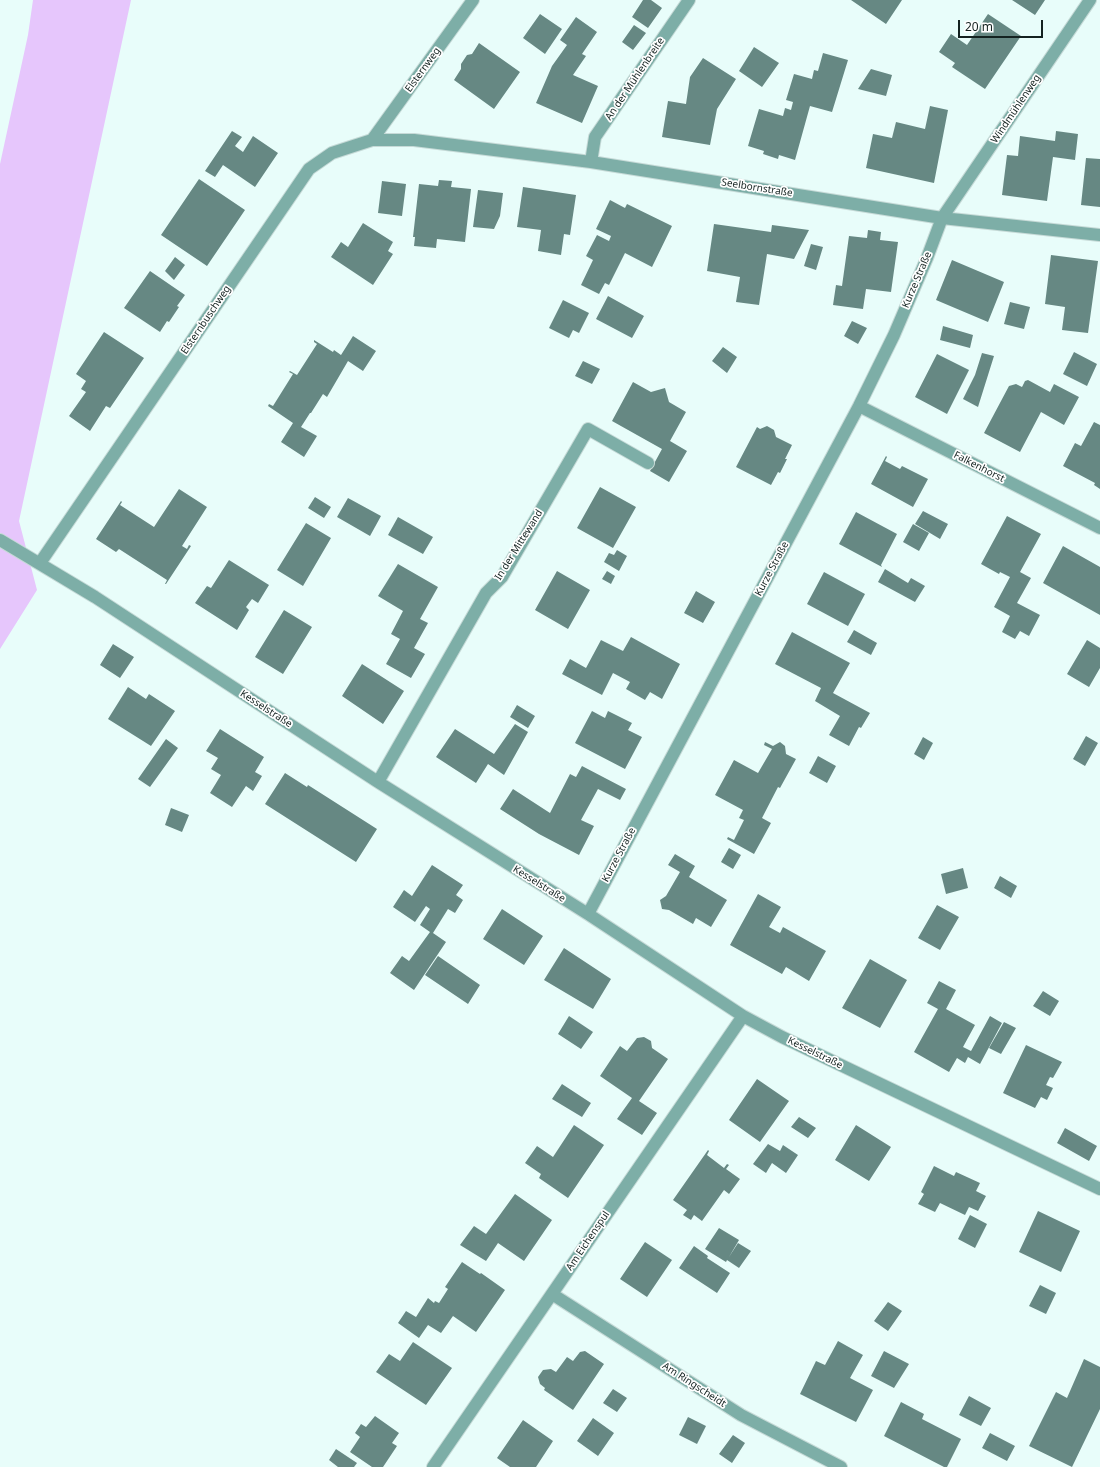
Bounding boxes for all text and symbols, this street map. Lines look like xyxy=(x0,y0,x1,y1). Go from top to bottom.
scale bar xyxy=(960,12,1045,38)
text: 20 m xyxy=(965,18,993,35)
street label: An der Mühlenbreite xyxy=(603,35,667,123)
street label: Elsternweg xyxy=(403,45,443,95)
street label: Windmühlenweg xyxy=(989,72,1043,146)
street label: Seelbornstraße xyxy=(721,176,793,200)
street label: Kurze Straße xyxy=(900,250,934,310)
street label: Elsternbuschweg xyxy=(179,283,233,357)
street label: Falkenhorst xyxy=(952,449,1006,485)
street label: In der Mittewand xyxy=(493,508,545,582)
street label: Kurze Straße xyxy=(753,540,791,598)
street label: Kesselstraße xyxy=(238,688,294,730)
street label: Kurze Straße xyxy=(600,826,638,884)
street label: Kesselstraße xyxy=(511,863,567,905)
street label: Kesselstraße xyxy=(786,1035,844,1071)
street label: Am Eichenspul xyxy=(564,1209,612,1273)
street label: Am Ringscheidt xyxy=(660,1360,728,1410)

